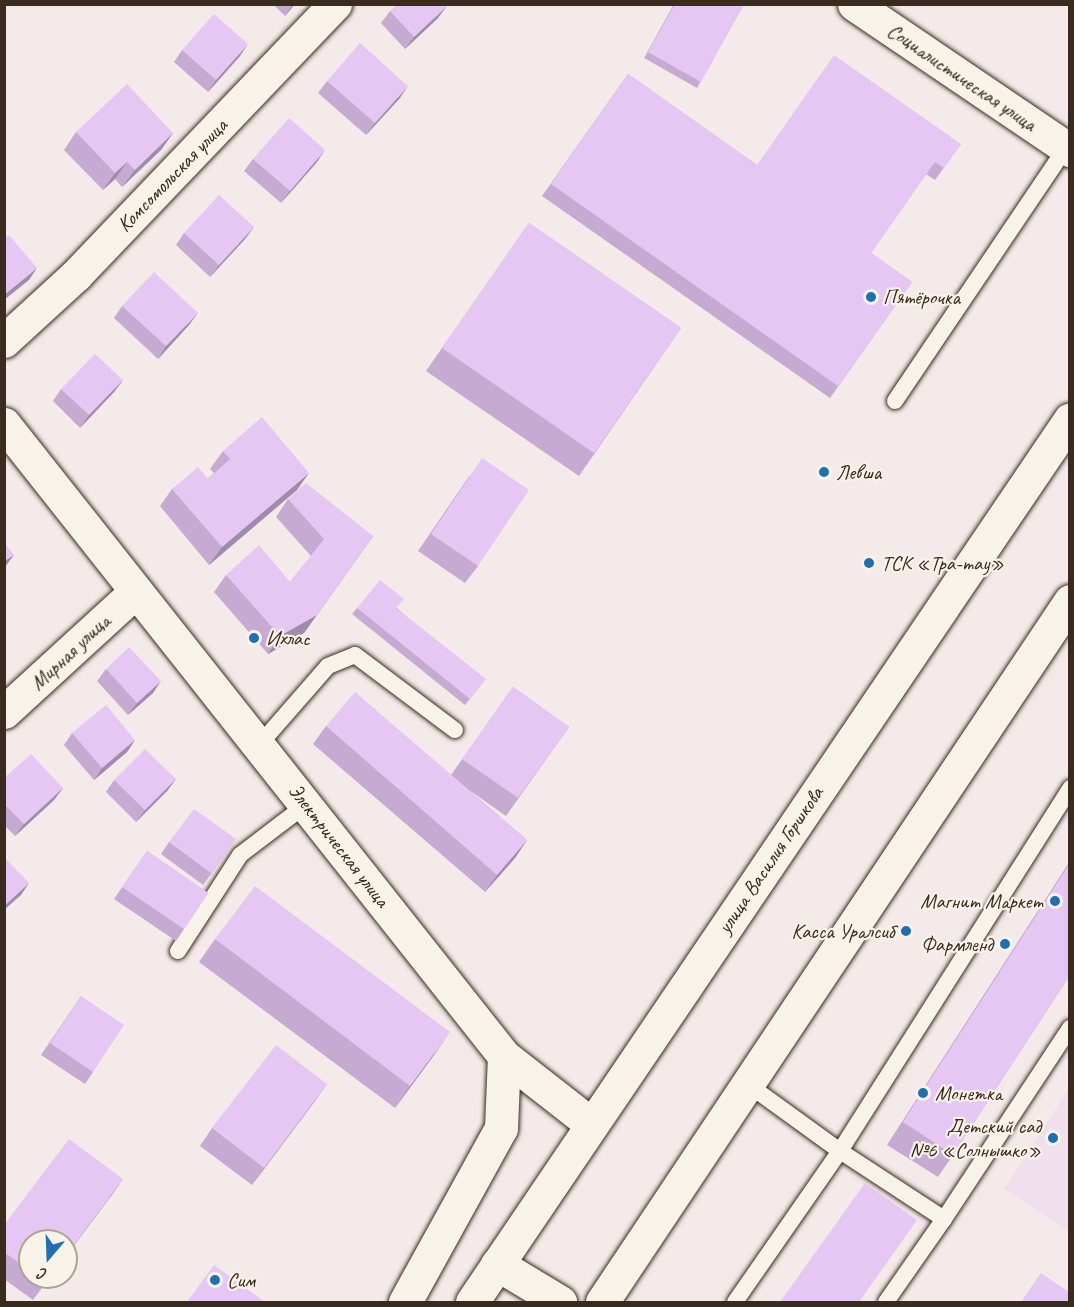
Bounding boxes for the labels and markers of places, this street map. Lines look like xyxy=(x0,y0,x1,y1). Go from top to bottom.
place label: Пятёрочка xyxy=(883,284,960,310)
marker: Пятёрочка xyxy=(864,290,878,304)
place label: Левша xyxy=(836,459,881,485)
marker: Левша xyxy=(817,465,831,479)
place label: ТСК «Тра-тау» xyxy=(881,550,1004,576)
marker: ТСК «Тра-тау» xyxy=(862,556,876,570)
place label: Ихлас xyxy=(266,625,310,651)
marker: Ихлас xyxy=(247,631,261,645)
place label: Магнит Маркет xyxy=(920,888,1043,914)
marker: Магнит Маркет xyxy=(1048,894,1062,908)
place label: Касса Уралсиб xyxy=(789,918,894,944)
marker: Касса Уралсиб xyxy=(899,924,913,938)
place label: Фармленд xyxy=(921,931,993,957)
marker: Фармленд xyxy=(998,937,1012,951)
place label: Монетка xyxy=(935,1080,1002,1106)
marker: Монетка xyxy=(916,1086,930,1100)
place label: Детский сад №6 «Солнышко» xyxy=(910,1113,1041,1163)
marker: Детский сад №6 «Солнышко» xyxy=(1046,1131,1060,1145)
place label: Сим xyxy=(227,1267,255,1293)
marker: Сим xyxy=(208,1273,222,1287)

